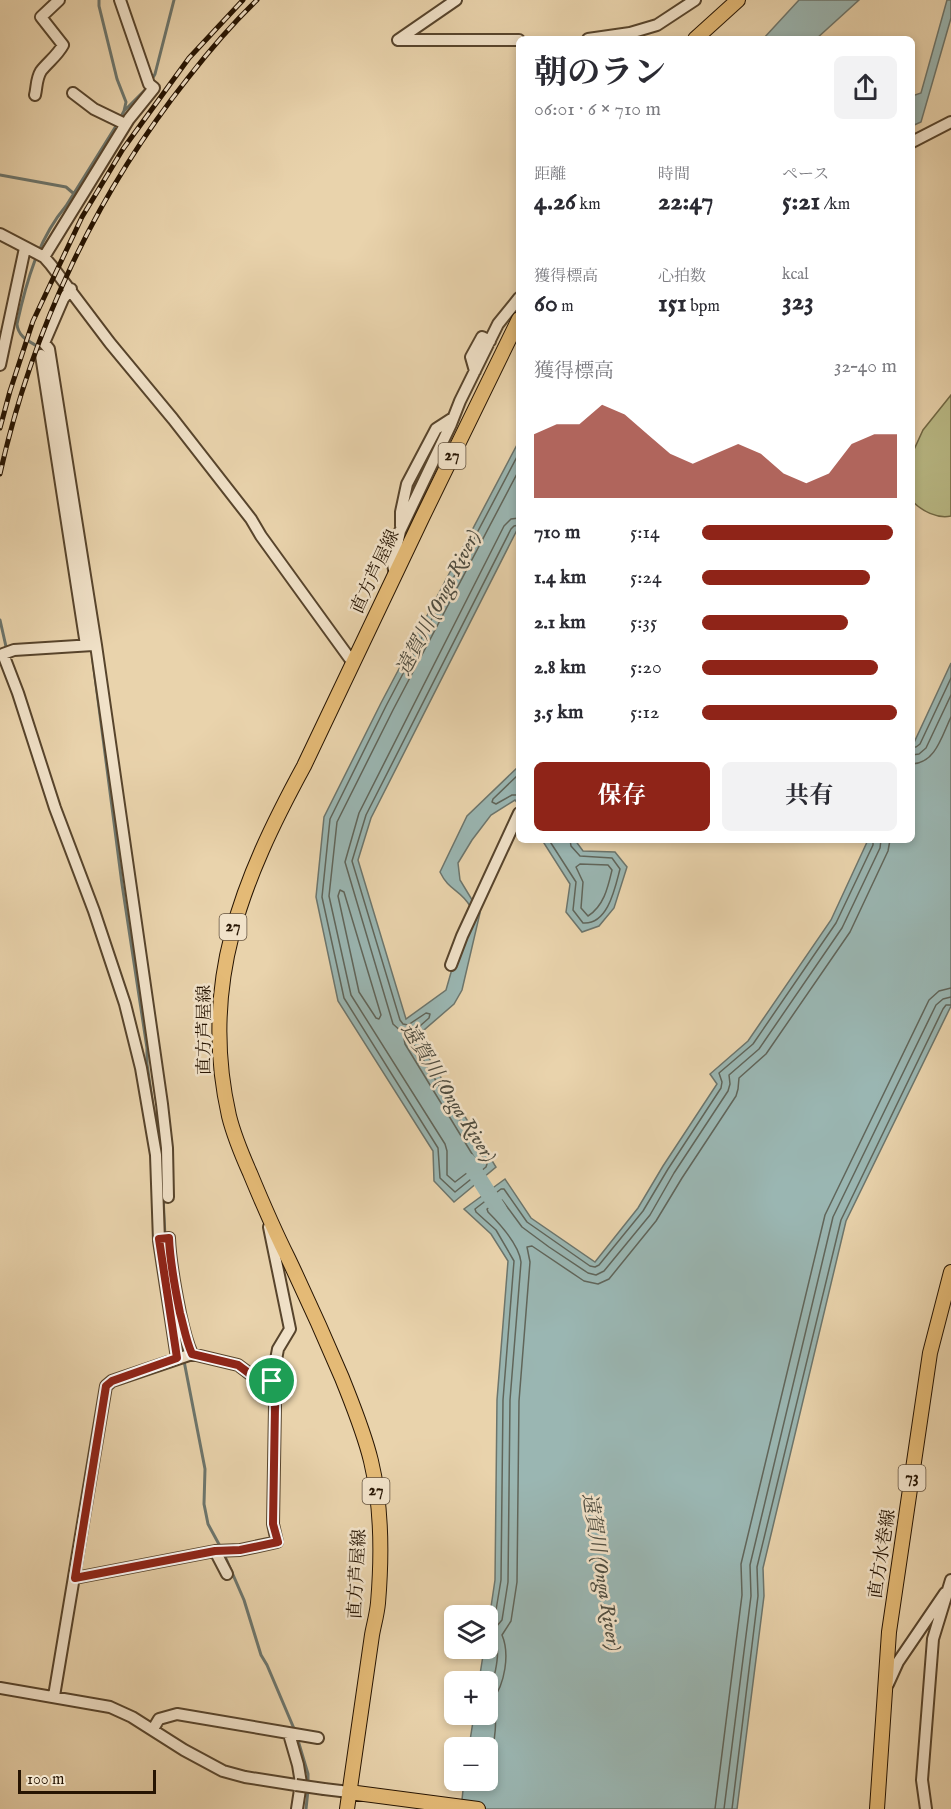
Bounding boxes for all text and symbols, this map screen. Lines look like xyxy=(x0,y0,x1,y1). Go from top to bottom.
text: 朝のラン xyxy=(534,53,666,95)
button: share xyxy=(834,56,897,119)
text: 06:01 · 6 × 710 m xyxy=(534,97,661,122)
text: 距離 xyxy=(534,165,566,185)
text: 時間 xyxy=(658,165,690,185)
text: ペース xyxy=(782,165,829,185)
text: 4.26 xyxy=(534,185,576,218)
text: 22:47 xyxy=(658,185,713,218)
text: 5:21 xyxy=(782,185,820,218)
text: km xyxy=(576,195,601,215)
text: /km xyxy=(820,195,850,215)
text: kcal xyxy=(782,265,809,285)
text: 獲得標高 xyxy=(534,267,598,287)
text: 心拍数 xyxy=(658,267,706,287)
text: 323 xyxy=(782,285,814,318)
text: 60 xyxy=(534,287,558,320)
text: 151 xyxy=(658,287,687,320)
text: m xyxy=(558,297,574,317)
text: bpm xyxy=(687,297,720,317)
text: 32–40 m xyxy=(834,354,897,379)
text: 獲得標高 xyxy=(534,359,614,384)
road number: 27 xyxy=(438,443,466,469)
text: 710 m xyxy=(534,520,580,545)
text: 5:14 xyxy=(630,520,660,545)
street label: 直方芦屋線 xyxy=(347,526,405,618)
water label: 遠賀川 (Onga River) xyxy=(392,526,487,680)
text: 1.4 km xyxy=(534,565,586,590)
text: 5:24 xyxy=(630,565,662,590)
text: 2.1 km xyxy=(534,610,586,635)
text: 5:35 xyxy=(630,610,657,635)
text: 2.8 km xyxy=(534,655,586,680)
text: 5:20 xyxy=(630,655,662,680)
text: 3.5 km xyxy=(534,700,584,725)
text: 5:12 xyxy=(630,700,659,725)
button: 保存 xyxy=(534,762,710,831)
button: 共有 xyxy=(722,762,897,831)
road number: 27 xyxy=(220,914,246,940)
street label: 直方芦屋線 xyxy=(194,985,217,1075)
water label: 遠賀川 (Onga River) xyxy=(394,1019,501,1168)
pin xyxy=(246,1355,297,1406)
icon: arrive xyxy=(255,1364,288,1397)
road number: 73 xyxy=(898,1465,926,1491)
road number: 27 xyxy=(362,1478,389,1504)
water label: 遠賀川 (Onga River) xyxy=(575,1491,626,1653)
street label: 直方水巻線 xyxy=(865,1508,901,1600)
street label: 直方芦屋線 xyxy=(344,1528,372,1620)
map controls xyxy=(444,1605,498,1791)
button: layers xyxy=(444,1605,498,1659)
button: + xyxy=(444,1671,498,1725)
button: − xyxy=(444,1737,498,1791)
scale bar xyxy=(18,1767,156,1794)
text: 100 m xyxy=(27,1770,64,1790)

